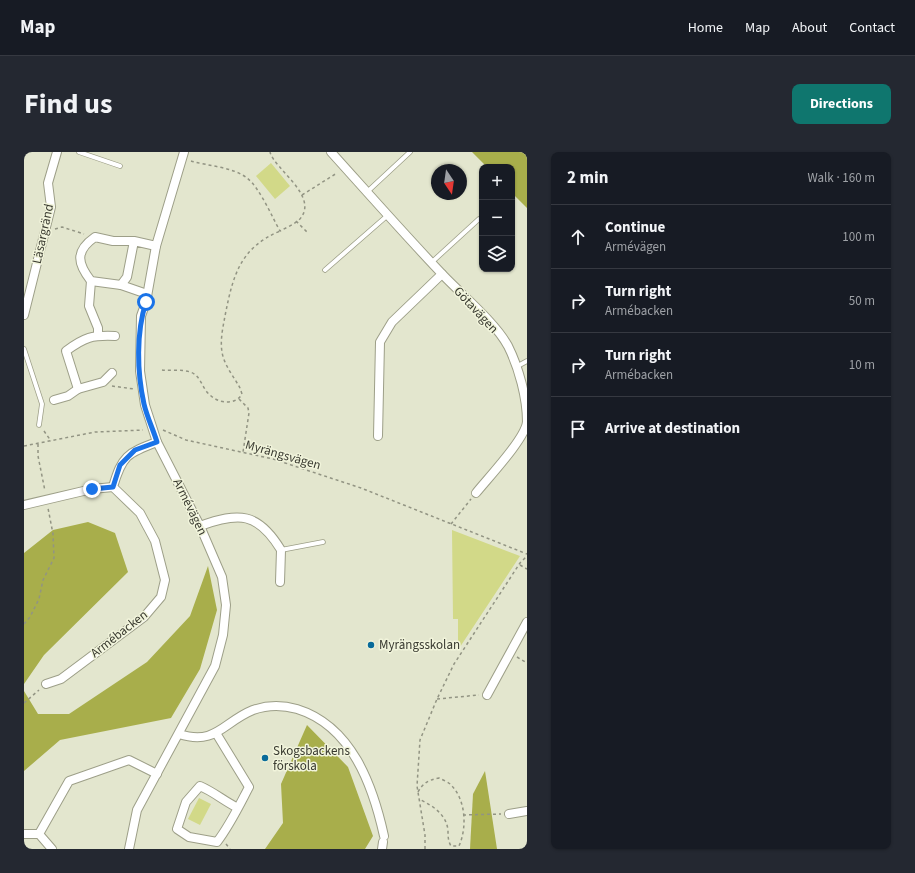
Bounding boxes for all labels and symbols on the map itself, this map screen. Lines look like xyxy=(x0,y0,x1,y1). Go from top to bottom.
north arrow xyxy=(431,164,467,200)
street label: Läsargränd xyxy=(28,202,58,266)
street label: Götavägen xyxy=(450,283,502,337)
route start xyxy=(137,293,155,311)
street label: Myrängsvägen xyxy=(243,436,323,474)
street label: Armévägen xyxy=(169,476,211,538)
route end xyxy=(83,480,101,498)
street label: Armébacken xyxy=(87,606,151,662)
place label: Myrängsskolan xyxy=(379,636,460,654)
marker: Myrängsskolan xyxy=(366,640,376,650)
place label: Skogsbackens förskola xyxy=(273,742,350,775)
marker: Skogsbackens förskola xyxy=(260,753,270,763)

